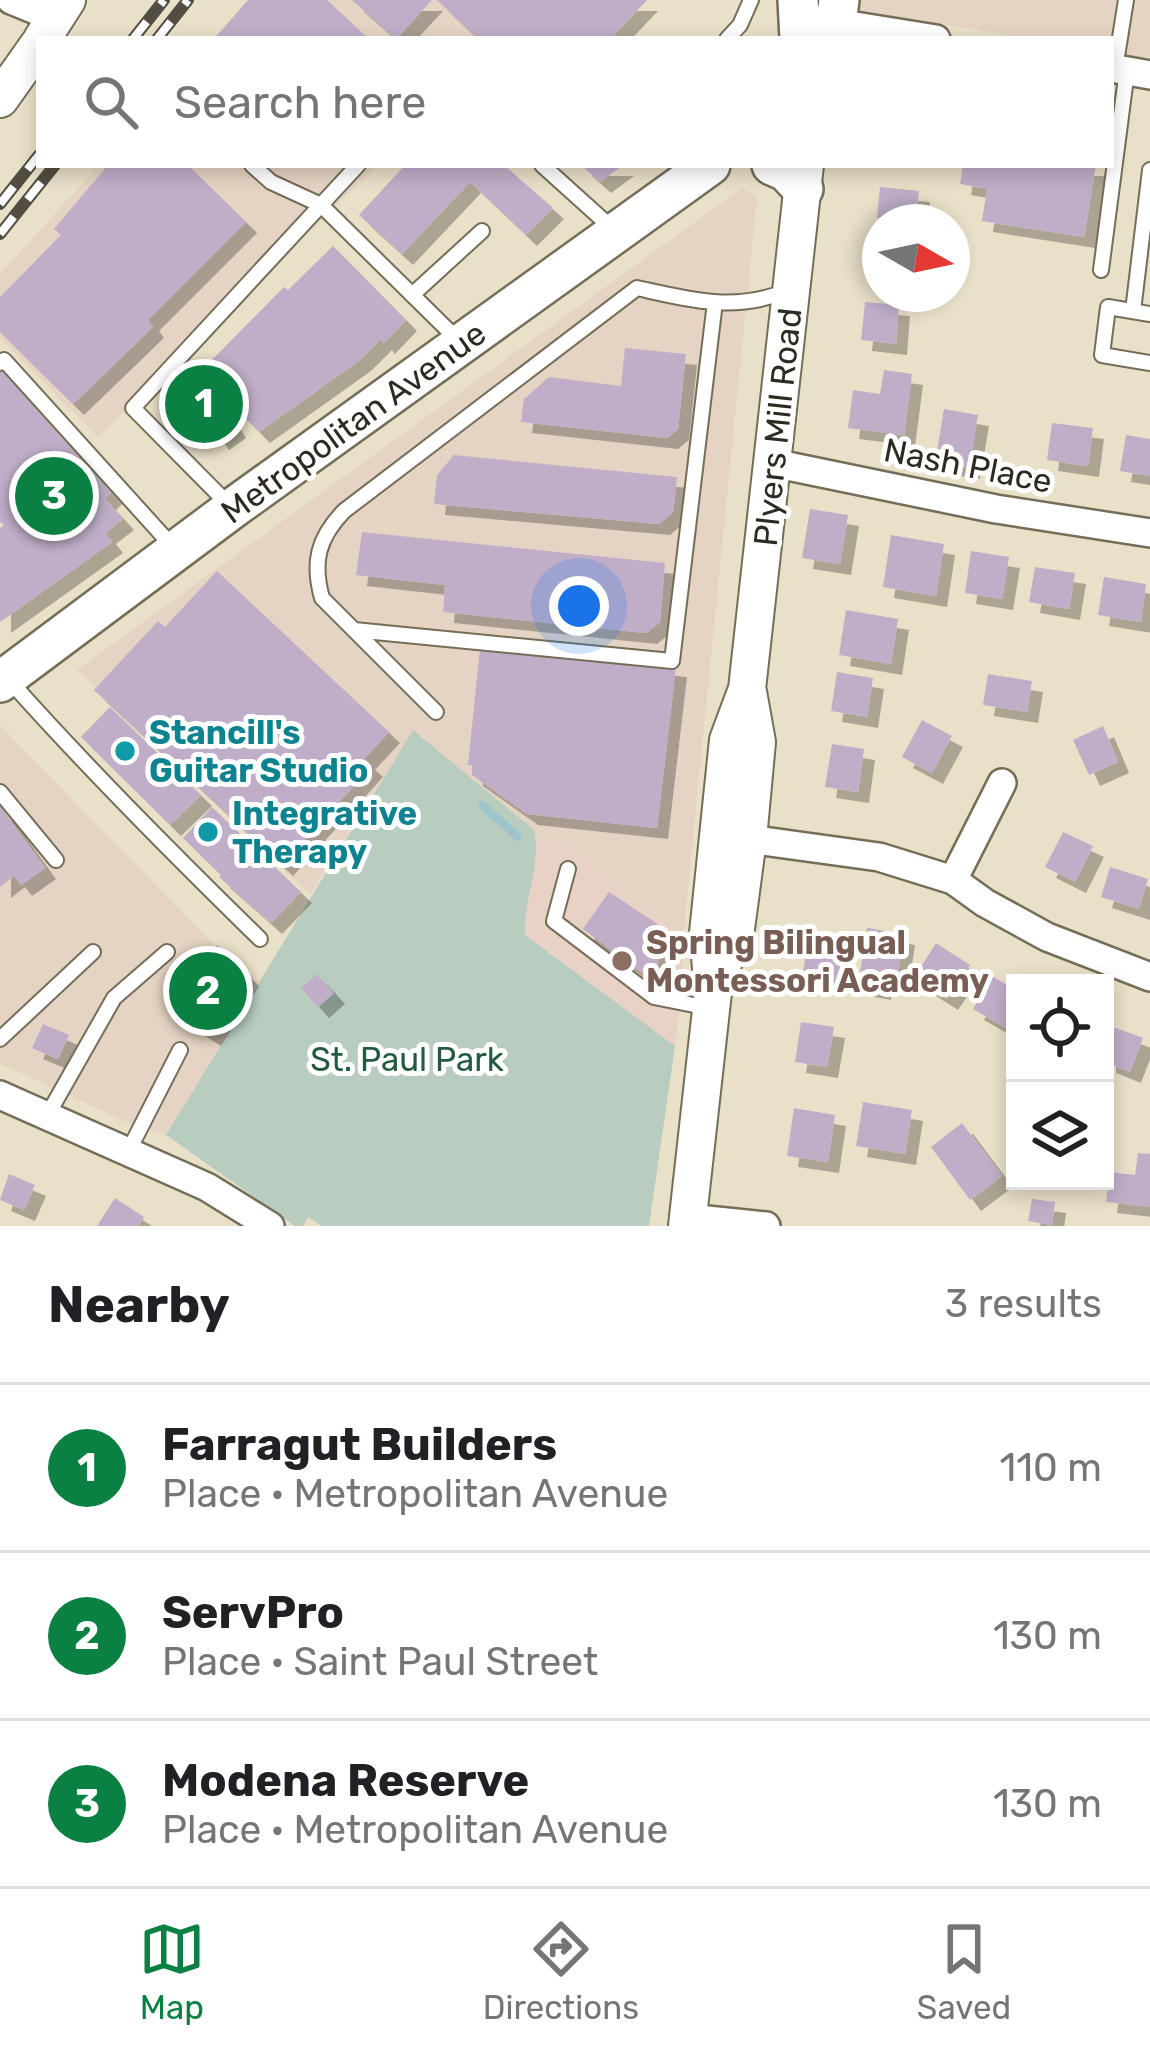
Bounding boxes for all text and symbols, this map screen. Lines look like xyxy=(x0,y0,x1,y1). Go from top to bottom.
search box xyxy=(36,36,1114,168)
icon: search xyxy=(78,69,144,135)
text: Search here xyxy=(174,76,426,129)
north arrow xyxy=(862,204,970,312)
street label: Plyers Mill Road xyxy=(746,306,809,548)
street label: Metropolitan Avenue xyxy=(214,313,493,531)
pin: 1 xyxy=(165,359,243,449)
street label: Nash Place xyxy=(881,430,1055,501)
pin: 3 xyxy=(15,451,93,541)
your location xyxy=(549,576,609,636)
place label: Stancill's Guitar Studio xyxy=(149,713,368,790)
marker: Stancill's Guitar Studio xyxy=(112,738,138,764)
place label: Integrative Therapy xyxy=(232,794,417,871)
marker: Integrative Therapy xyxy=(195,819,221,845)
place label: Spring Bilingual Montessori Academy xyxy=(646,923,989,1000)
pin: 2 xyxy=(169,946,247,1036)
marker: Spring Bilingual Montessori Academy xyxy=(609,948,635,974)
map controls xyxy=(1006,974,1114,1190)
button: locate xyxy=(1006,974,1114,1082)
park label: St. Paul Park xyxy=(310,1040,504,1079)
button: layers xyxy=(1006,1082,1114,1190)
text: Nearby xyxy=(48,1274,230,1335)
text: 3 results xyxy=(945,1281,1102,1327)
text: Farragut Builders xyxy=(162,1418,557,1471)
text: 1 xyxy=(77,1445,97,1491)
text: 110 m xyxy=(1000,1445,1102,1491)
text: Place · Metropolitan Avenue xyxy=(162,1471,668,1517)
text: ServPro xyxy=(162,1586,344,1639)
text: 2 xyxy=(74,1613,100,1659)
text: 130 m xyxy=(993,1613,1102,1659)
text: Place · Saint Paul Street xyxy=(162,1639,598,1685)
text: Modena Reserve xyxy=(162,1754,529,1807)
text: 3 xyxy=(74,1781,100,1827)
text: 130 m xyxy=(993,1781,1102,1827)
text: Place · Metropolitan Avenue xyxy=(162,1807,668,1853)
tab: Map xyxy=(139,1916,205,2027)
tab: Directions xyxy=(483,1916,639,2027)
tab: Saved xyxy=(917,1916,1011,2027)

